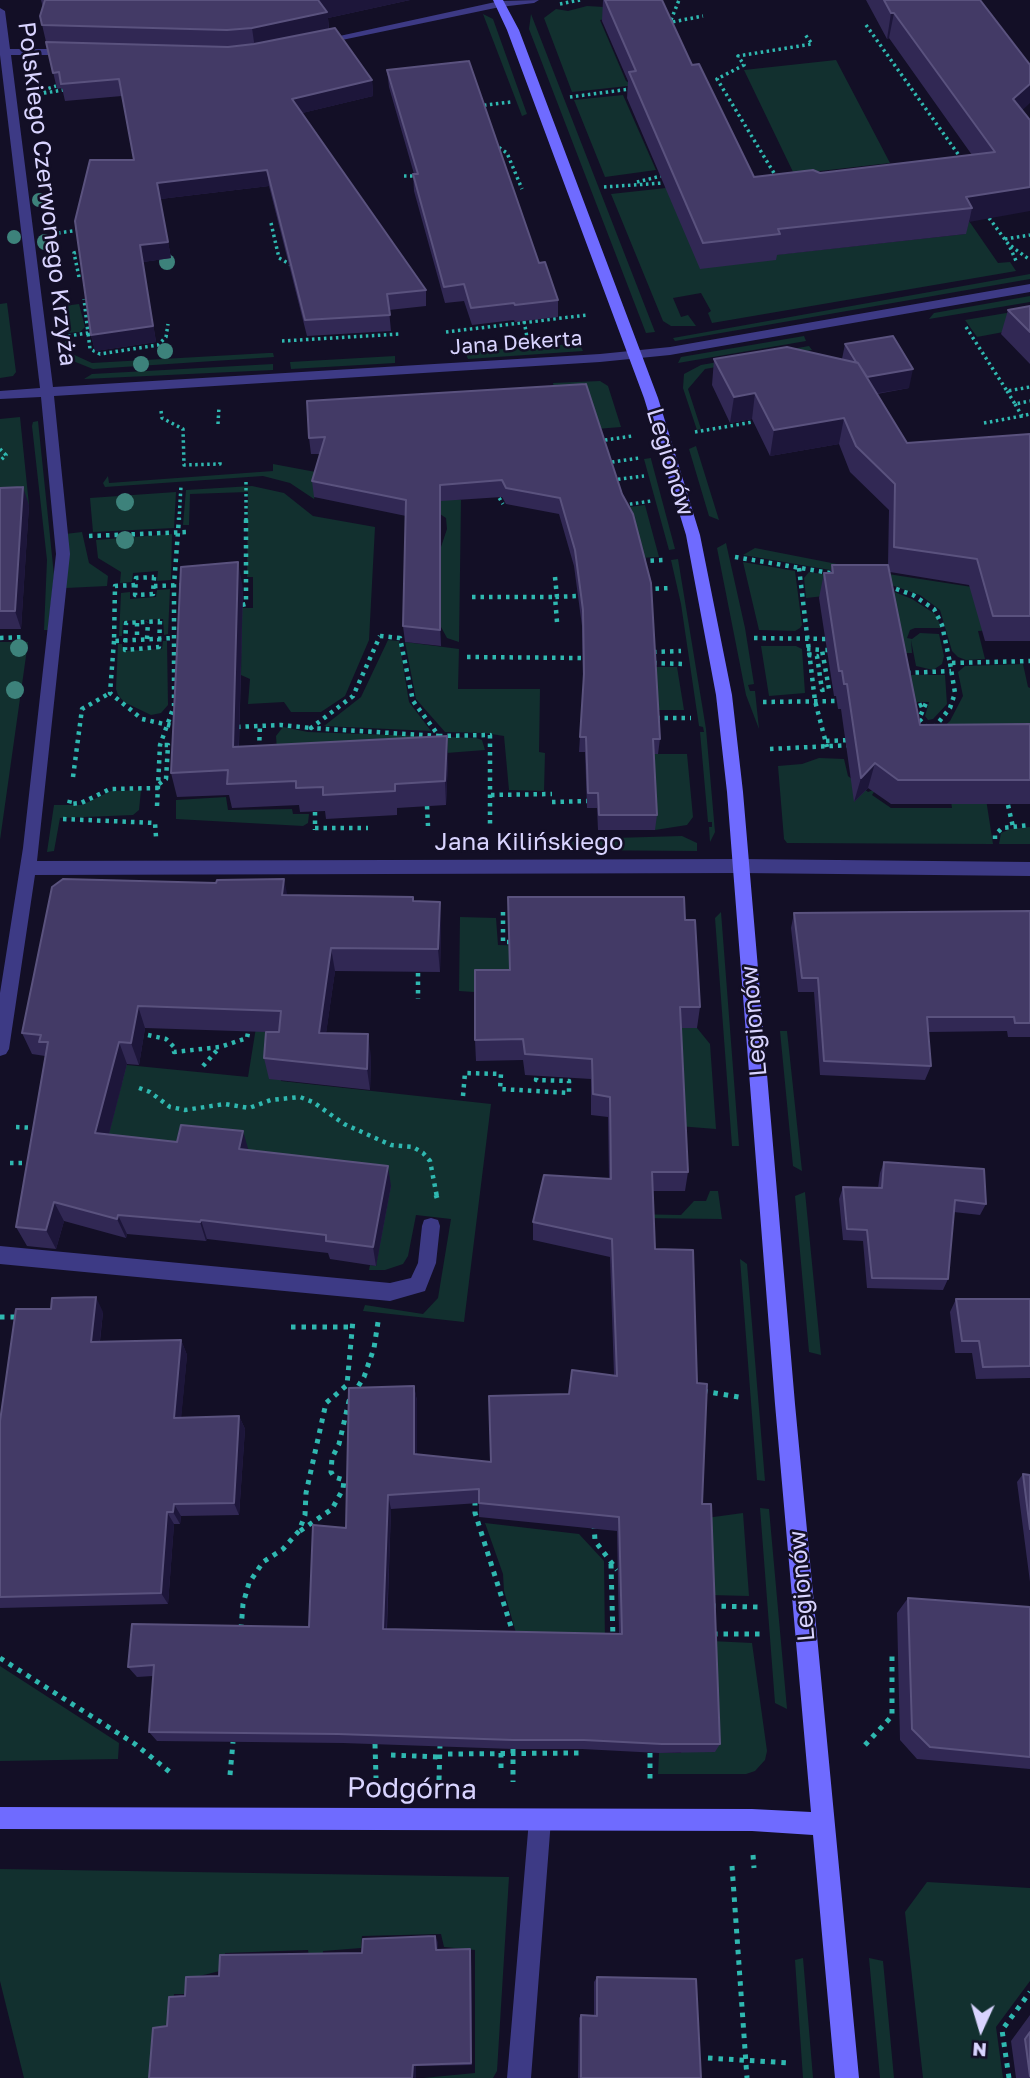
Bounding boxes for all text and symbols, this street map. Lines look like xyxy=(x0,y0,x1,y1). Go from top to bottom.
street label: Polskiego Czerwonego Krzyża xyxy=(12,20,82,368)
street label: Jana Dekerta xyxy=(449,326,583,360)
street label: Legionów xyxy=(640,405,700,519)
street label: Jana Kilińskiego xyxy=(435,828,623,856)
street label: Legionów xyxy=(735,964,773,1078)
street label: Legionów xyxy=(783,1529,821,1643)
street label: Podgórna xyxy=(347,1771,477,1807)
north arrow xyxy=(946,1994,1016,2064)
text: N xyxy=(971,2038,988,2062)

